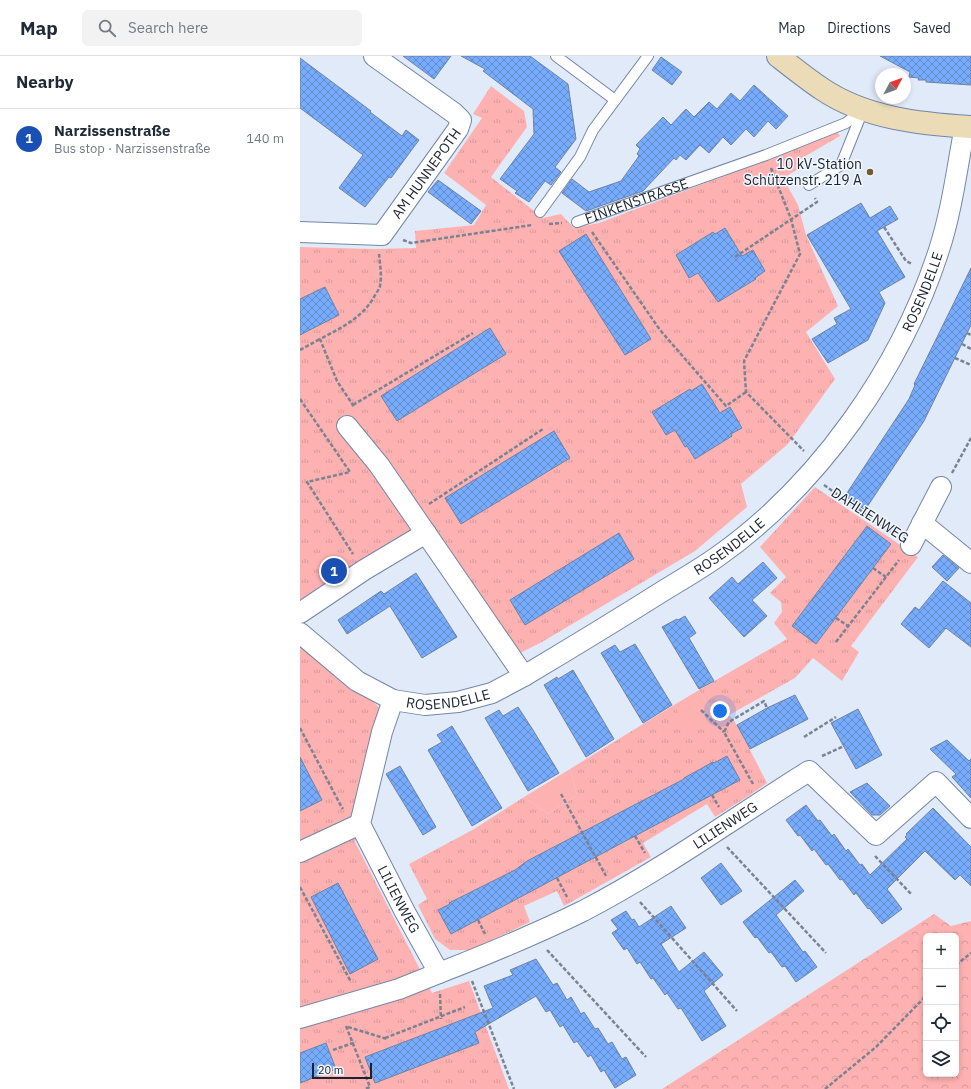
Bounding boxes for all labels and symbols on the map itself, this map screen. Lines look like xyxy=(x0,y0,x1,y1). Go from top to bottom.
north arrow xyxy=(875,68,911,104)
street label: AM HUNNEPOTH xyxy=(388,125,465,222)
place label: 10 kV-Station Schützenstr. 219 A xyxy=(744,155,862,189)
marker: 10 kV-Station Schützenstr. 219 A xyxy=(865,167,875,177)
street label: FINKENSTRASSE xyxy=(582,174,691,228)
street label: ROSENDELLE xyxy=(898,250,947,335)
street label: DAHLIENWEG xyxy=(828,483,912,547)
street label: ROSENDELLE xyxy=(690,514,769,579)
pin: 1 xyxy=(321,556,347,586)
street label: ROSENDELLE xyxy=(405,685,492,714)
your location xyxy=(710,701,730,721)
street label: LILIENWEG xyxy=(689,798,761,853)
street label: LILIENWEG xyxy=(374,862,424,936)
scale bar xyxy=(312,1061,372,1080)

